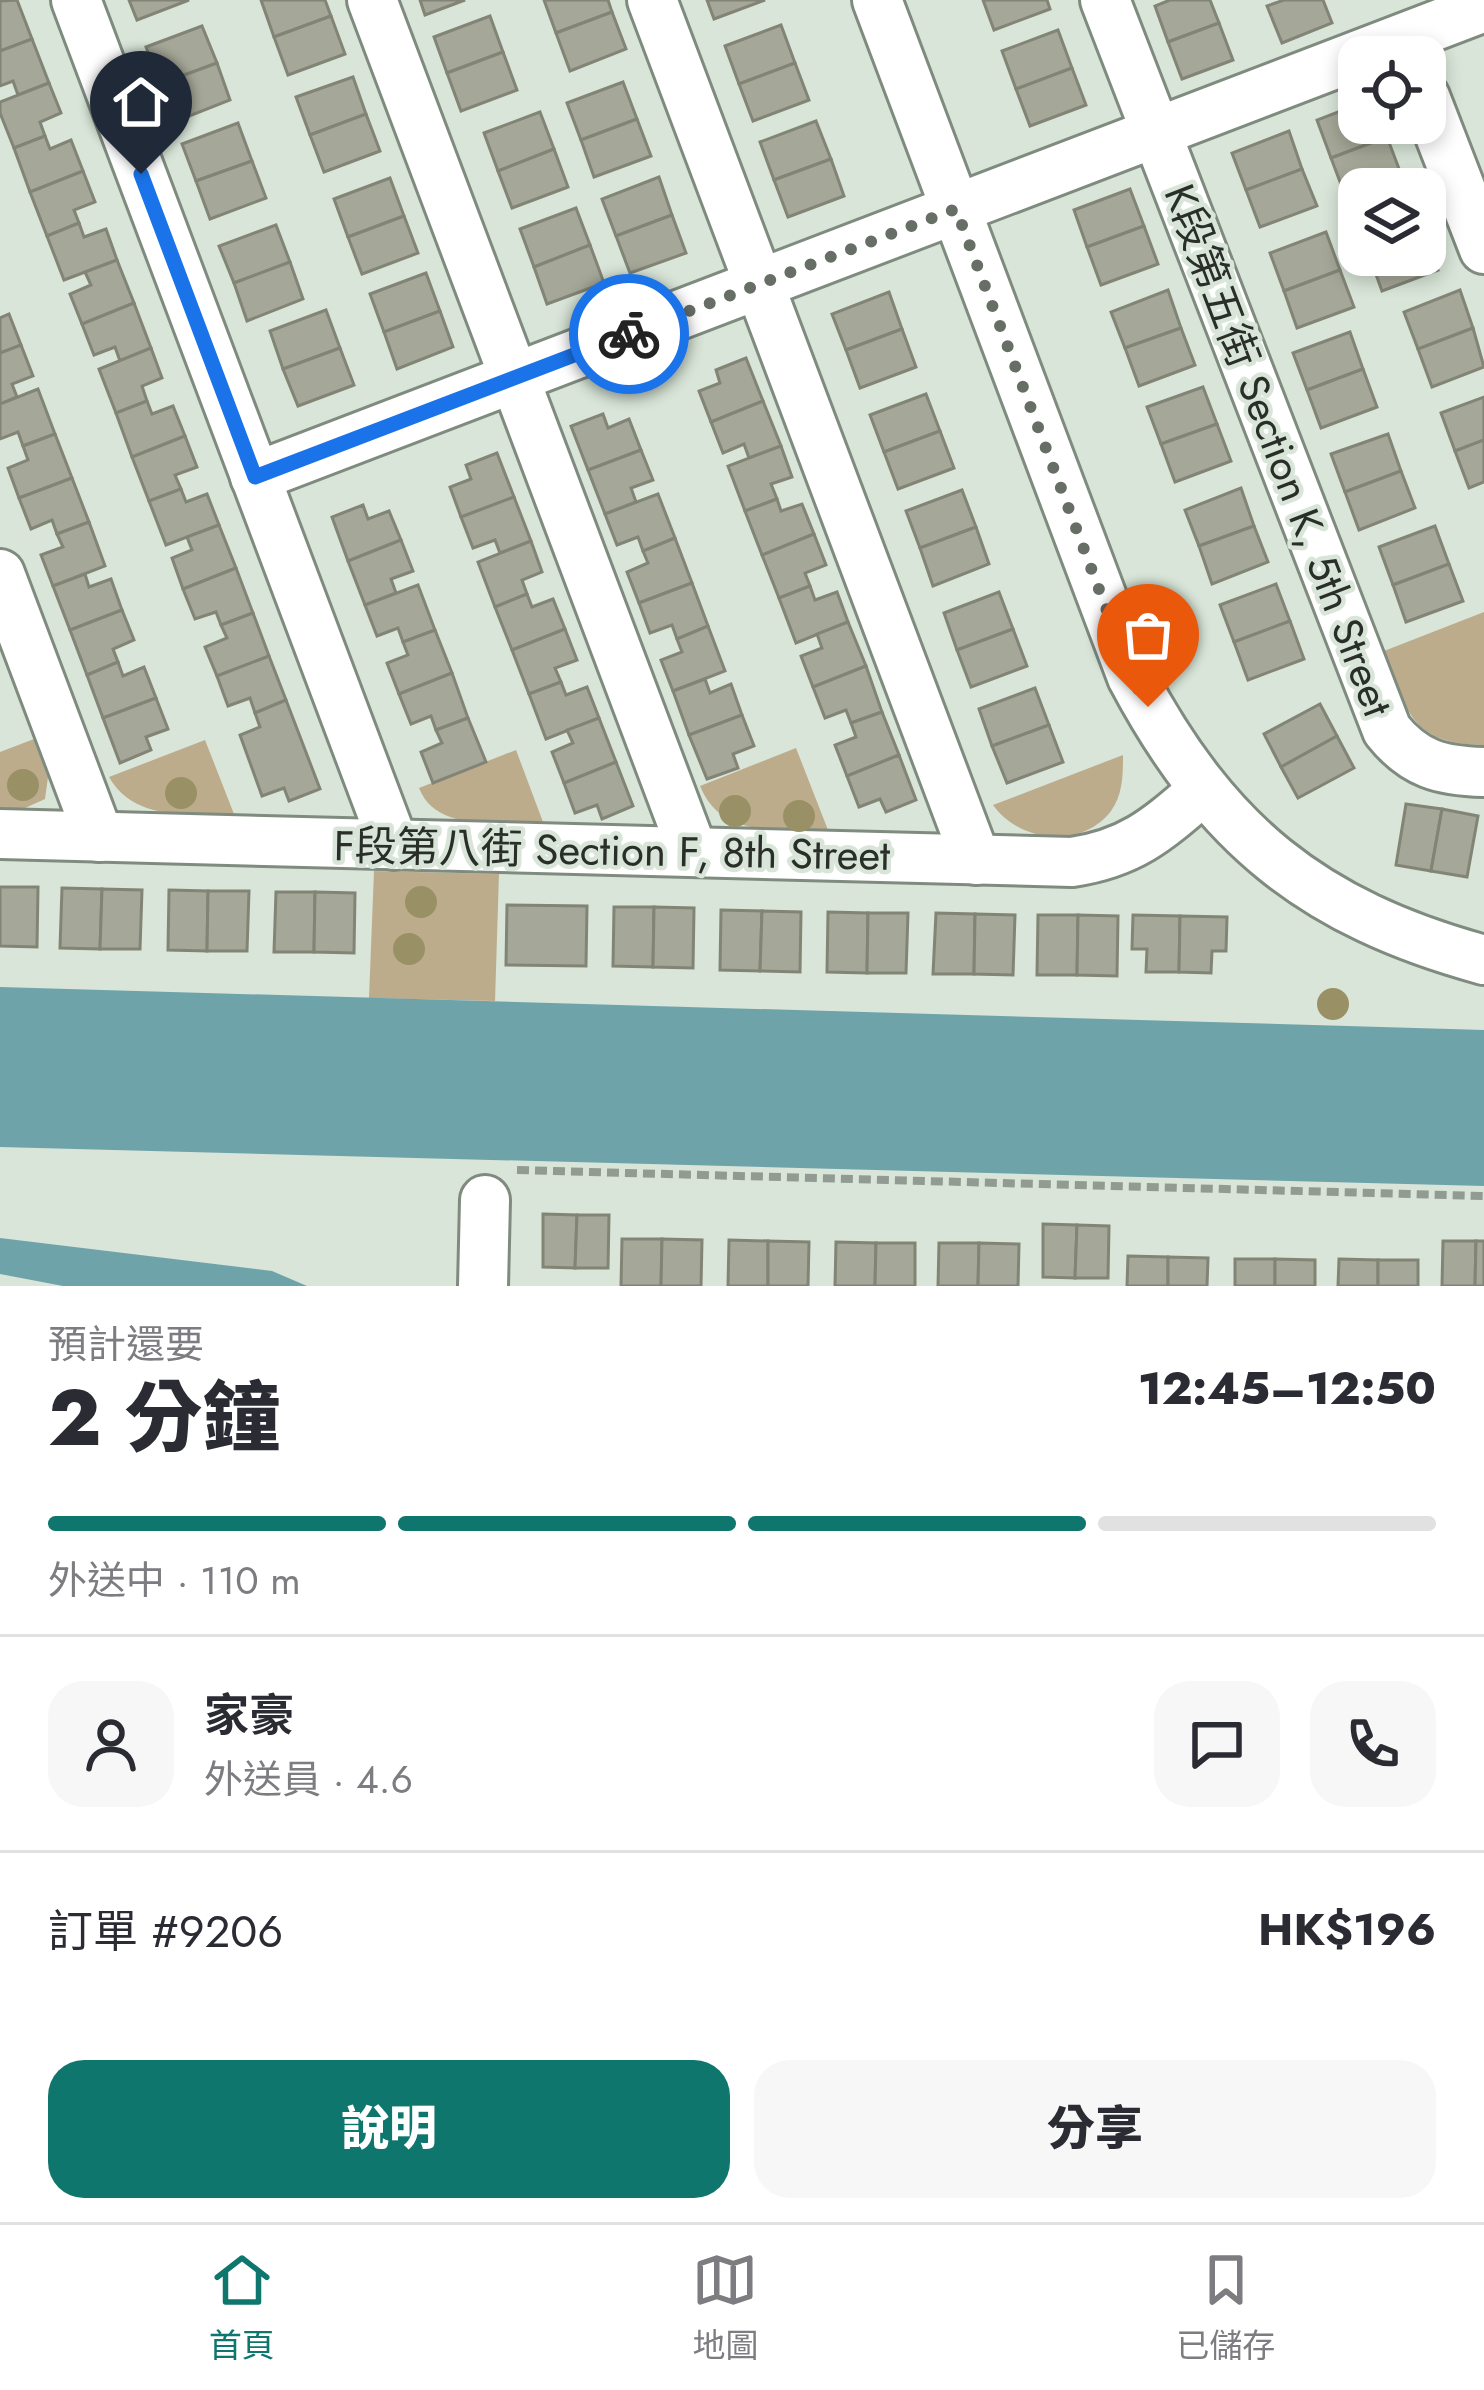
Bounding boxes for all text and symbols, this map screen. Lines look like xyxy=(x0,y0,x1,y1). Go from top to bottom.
map controls xyxy=(1338,36,1446,276)
button: locate xyxy=(1338,36,1446,144)
pin xyxy=(90,51,192,174)
icon: home xyxy=(108,69,174,135)
button: layers xyxy=(1338,168,1446,276)
street label: K段第五街 Section K, 5th Street xyxy=(1149,175,1408,725)
courier xyxy=(569,274,689,394)
icon: bike xyxy=(596,301,662,367)
pin xyxy=(1097,584,1199,707)
icon: bag xyxy=(1115,602,1181,668)
street label: F段第八街 Section F, 8th Street xyxy=(333,815,891,886)
text: 預計還要 xyxy=(48,1316,204,1373)
text: 12:45–12:50 xyxy=(1138,1356,1436,1421)
text: 2 分鐘 xyxy=(48,1362,281,1474)
text: 外送中 · 110 m xyxy=(48,1552,301,1609)
button: person xyxy=(48,1681,174,1807)
button: chat xyxy=(1154,1681,1280,1807)
button: phone xyxy=(1310,1681,1436,1807)
text: 家豪 xyxy=(204,1683,294,1748)
text: 外送員 · 4.6 xyxy=(204,1751,413,1808)
text: HK$196 xyxy=(1258,1897,1436,1962)
text: 訂單 #9206 xyxy=(48,1899,283,1964)
button: 說明 xyxy=(48,2060,730,2198)
button: 分享 xyxy=(754,2060,1436,2198)
tab: 首頁 xyxy=(209,2247,275,2369)
tab: 地圖 xyxy=(692,2247,758,2369)
tab: 已儲存 xyxy=(1176,2247,1275,2369)

